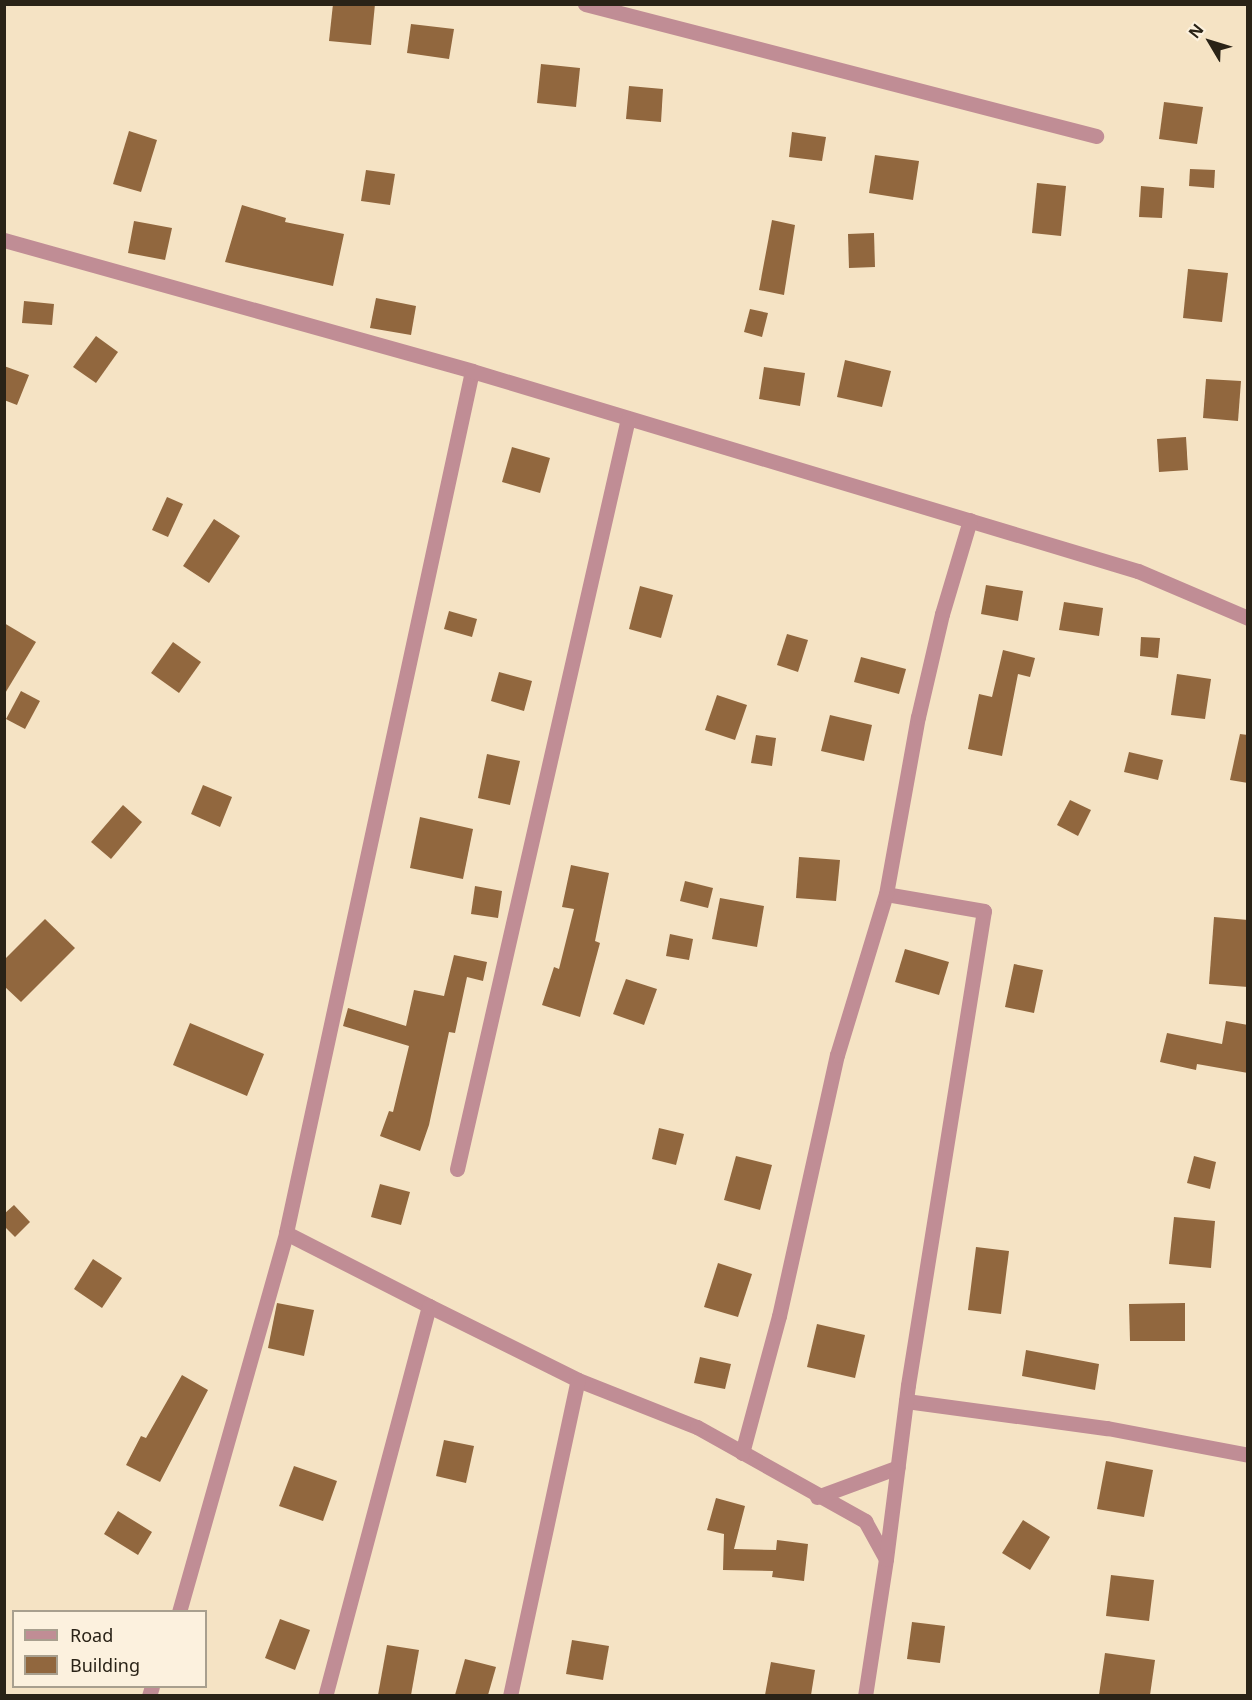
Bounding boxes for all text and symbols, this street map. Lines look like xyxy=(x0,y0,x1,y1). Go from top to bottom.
north arrow xyxy=(1180,12,1240,72)
text: N xyxy=(1183,19,1208,43)
legend xyxy=(12,1610,207,1688)
text: Road xyxy=(70,1623,113,1647)
text: Building xyxy=(70,1653,140,1677)

